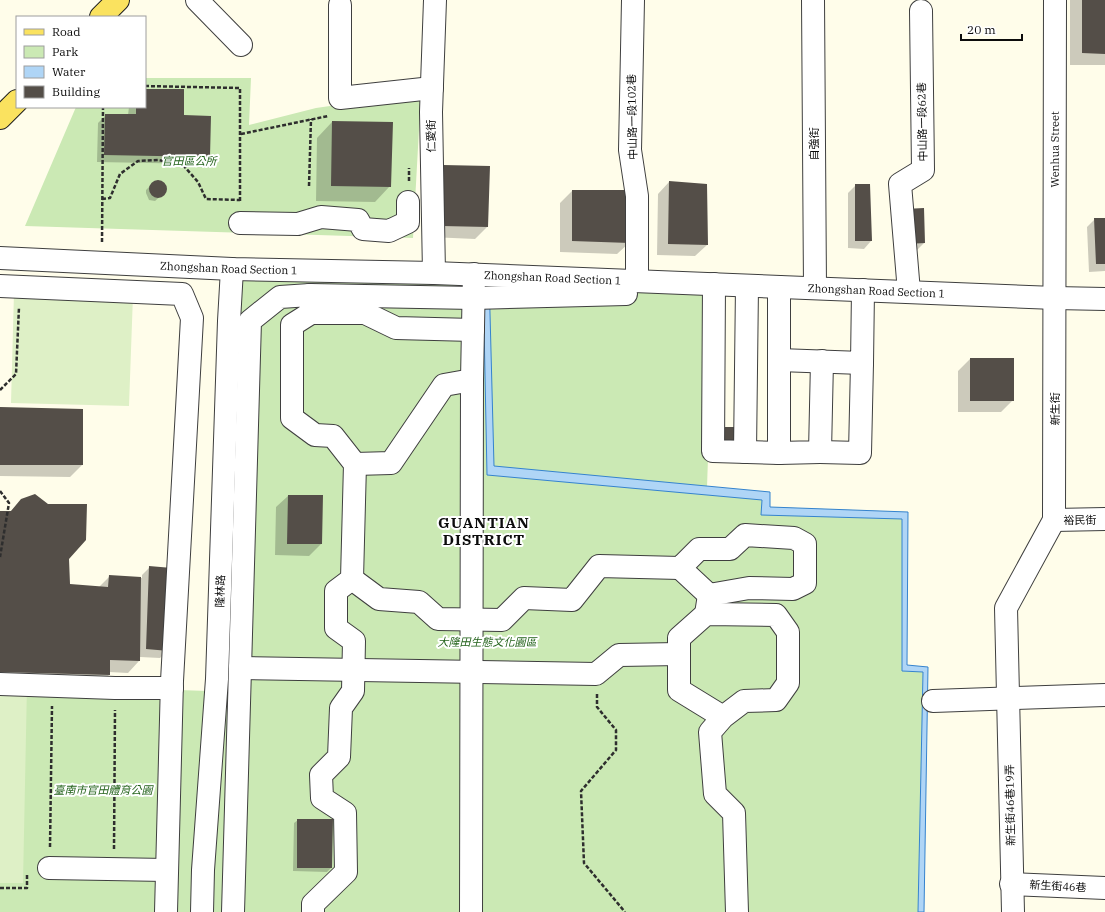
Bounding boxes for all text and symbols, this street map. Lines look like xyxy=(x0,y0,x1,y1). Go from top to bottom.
legend xyxy=(16,16,146,108)
scale bar xyxy=(961,16,1022,42)
text: 20 m xyxy=(967,22,996,37)
text: Road xyxy=(52,24,81,39)
text: Park xyxy=(52,44,78,59)
text: Water xyxy=(52,64,86,79)
street label: 中山路一段102巷 xyxy=(624,74,640,160)
street label: 中山路一段62巷 xyxy=(914,82,930,162)
text: Building xyxy=(52,84,100,99)
street label: Wenhua Street xyxy=(1048,111,1062,187)
street label: 仁愛街 xyxy=(424,119,438,153)
street label: 自強街 xyxy=(807,128,821,161)
park label: 官田區公所 xyxy=(162,154,218,168)
street label: Zhongshan Road Section 1 xyxy=(160,259,298,277)
street label: Zhongshan Road Section 1 xyxy=(484,268,622,288)
street label: Zhongshan Road Section 1 xyxy=(807,281,945,301)
street label: 新生街 xyxy=(1048,393,1062,426)
district label: GUANTIAN DISTRICT xyxy=(438,513,530,549)
street label: 裕民街 xyxy=(1063,513,1097,527)
street label: 隆林路 xyxy=(212,574,228,608)
park label: 大隆田生態文化園區 xyxy=(438,635,538,649)
street label: 新生街46巷19弄 xyxy=(1002,764,1018,846)
park label: 臺南市官田體育公園 xyxy=(54,783,154,797)
street label: 新生街46巷 xyxy=(1029,878,1087,894)

